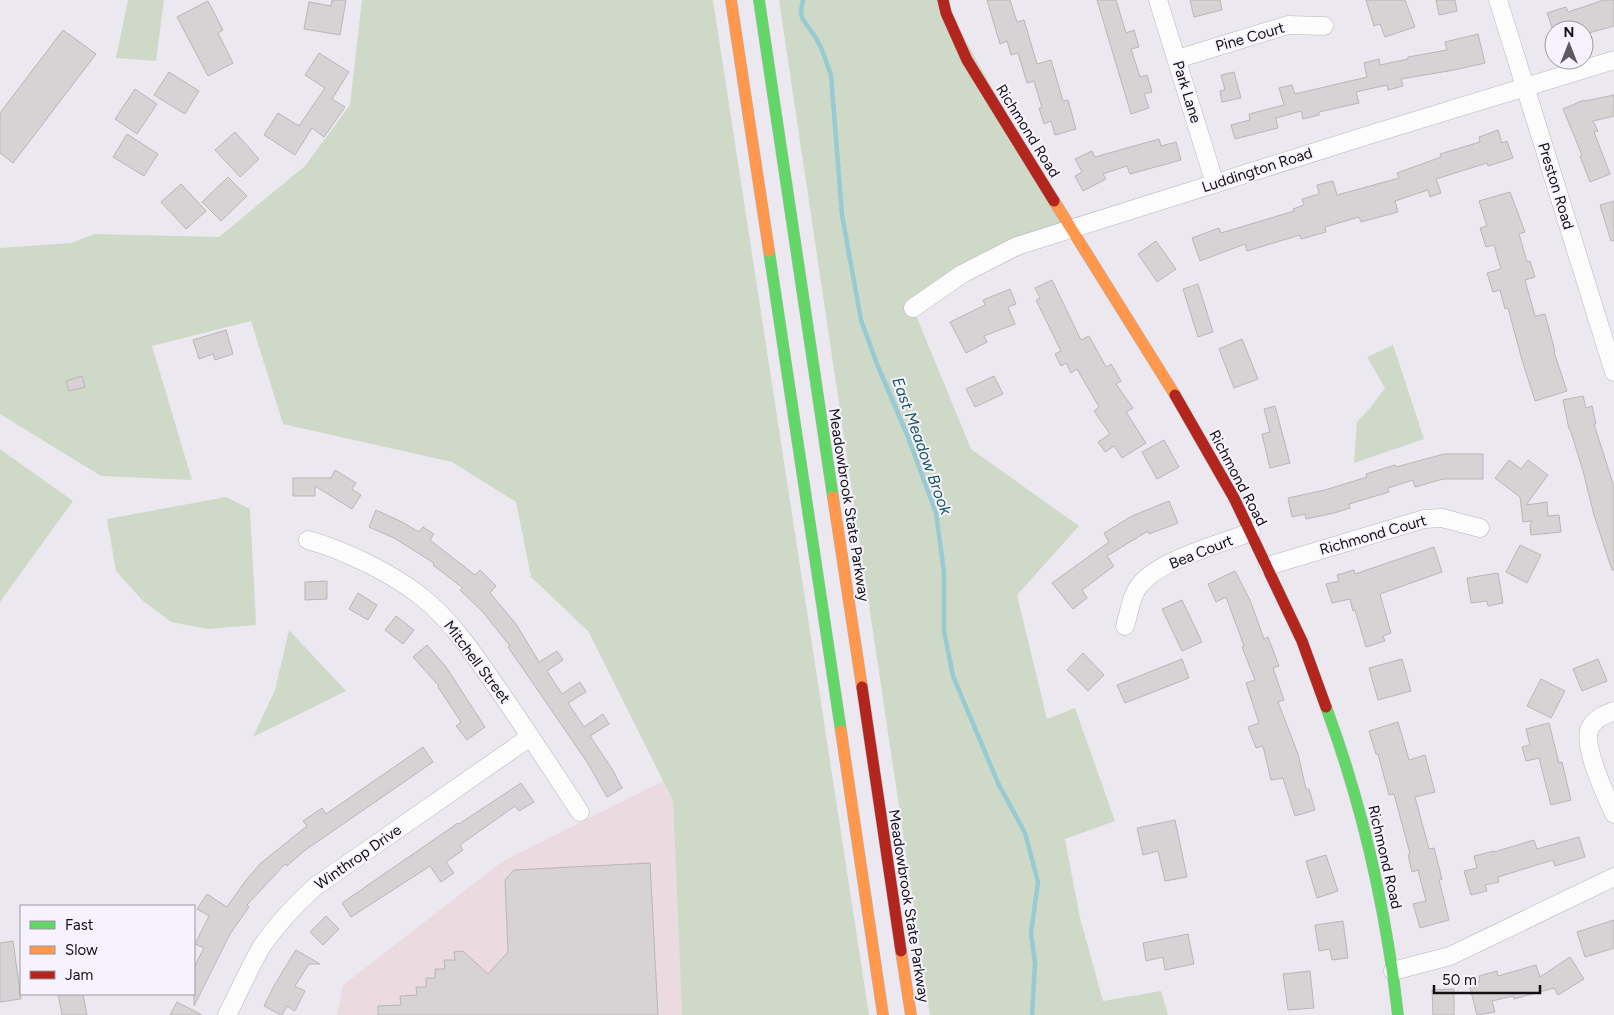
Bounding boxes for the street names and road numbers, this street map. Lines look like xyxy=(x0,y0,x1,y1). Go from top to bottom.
street label: Pine Court xyxy=(1213,18,1287,55)
street label: Park Lane xyxy=(1169,59,1205,125)
street label: Richmond Road xyxy=(992,81,1064,181)
street label: Preston Road xyxy=(1534,140,1578,232)
street label: Luddington Road xyxy=(1199,144,1315,196)
street label: Meadowbrook State Parkway xyxy=(825,407,873,603)
street label: Richmond Road xyxy=(1205,427,1271,529)
street label: Richmond Court xyxy=(1317,511,1429,559)
street label: Bea Court xyxy=(1166,531,1236,573)
street label: Mitchell Street xyxy=(440,617,514,707)
street label: Richmond Road xyxy=(1364,803,1406,911)
street label: Meadowbrook State Parkway xyxy=(885,808,933,1004)
street label: Winthrop Drive xyxy=(311,821,405,893)

